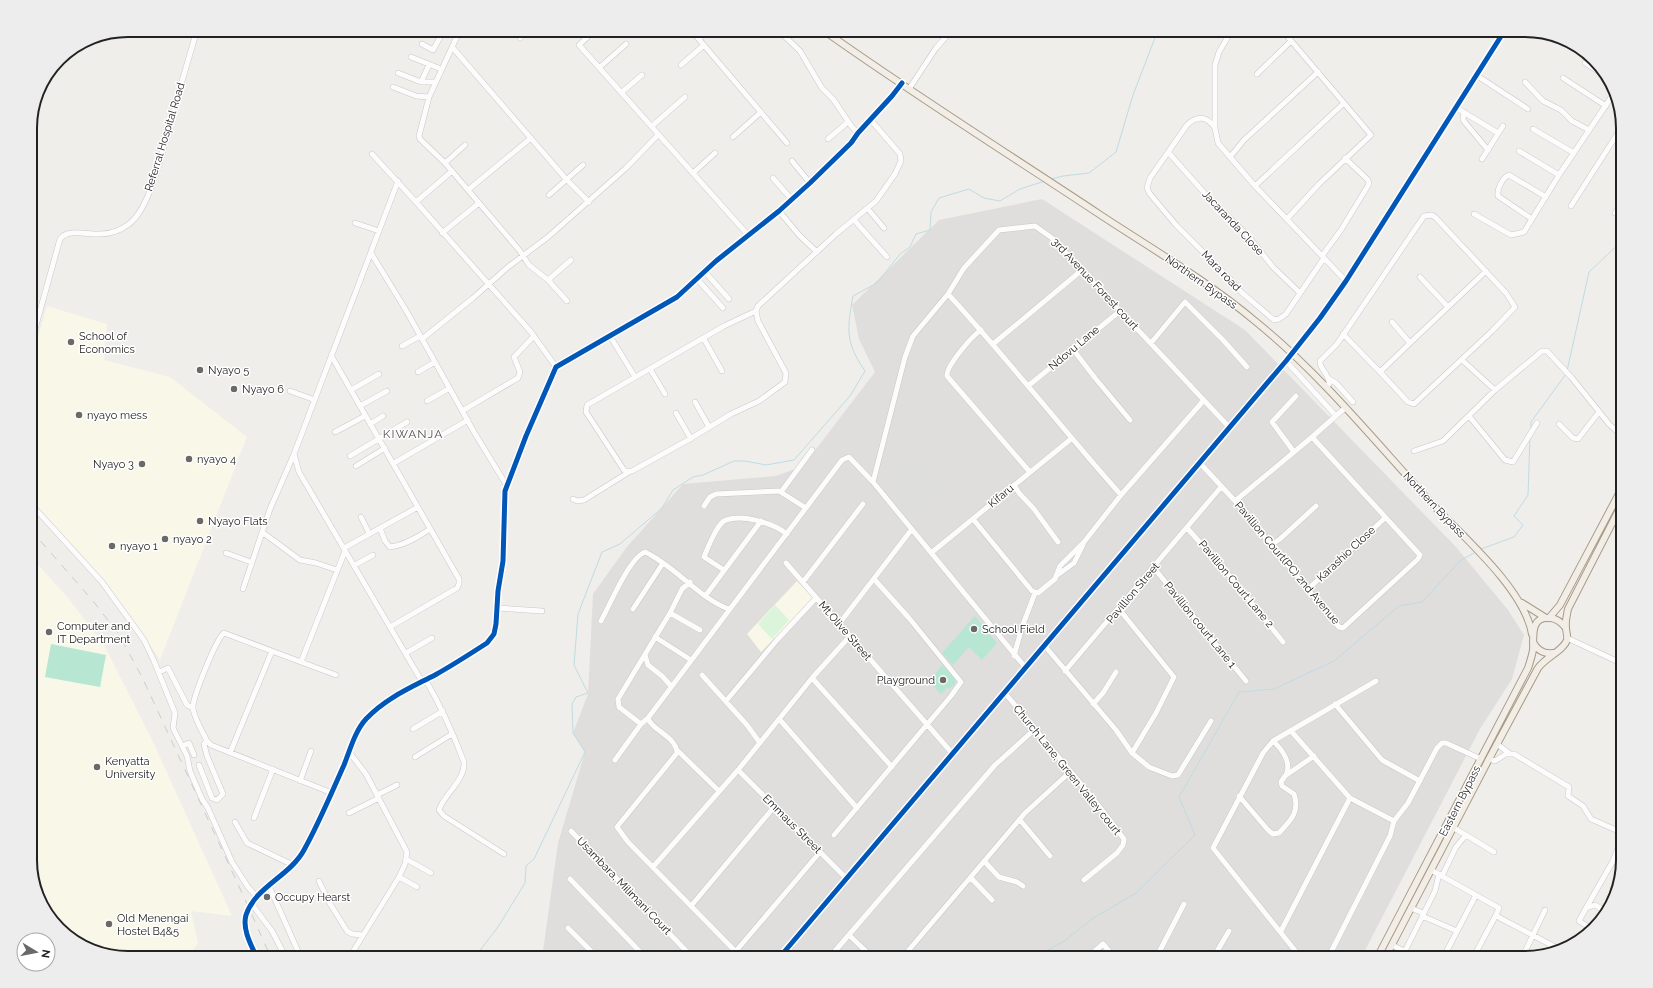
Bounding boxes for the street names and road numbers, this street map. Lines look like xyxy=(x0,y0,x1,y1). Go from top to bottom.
street label: Referral Hospital Road xyxy=(142,81,188,193)
street label: Jacaranda Close xyxy=(1200,188,1267,259)
street label: 3rd Avenue Forest court xyxy=(1049,235,1141,333)
street label: Mara road xyxy=(1199,248,1244,294)
street label: Northern Bypass xyxy=(1162,252,1240,312)
street label: Ndovu Lane xyxy=(1046,323,1102,373)
street label: Northern Bypass xyxy=(1400,469,1468,541)
street label: Kifaru xyxy=(986,482,1016,510)
street label: Pavillion Court(PC) 2nd Avenue xyxy=(1232,499,1343,627)
street label: Karashio Close xyxy=(1314,523,1378,584)
street label: Pavillion Court Lane 2 xyxy=(1196,538,1276,630)
street label: Pavillion Street xyxy=(1104,560,1162,626)
street label: Pavillion court Lane 1 xyxy=(1161,579,1239,671)
street label: Mt.Olive Street xyxy=(816,599,874,664)
street label: Church Lane, Green Valley court xyxy=(1010,702,1124,838)
street label: Eastern Bypass xyxy=(1437,763,1483,839)
street label: Emmaus Street xyxy=(760,792,824,856)
street label: Usambara, Milimani Court xyxy=(574,834,674,938)

